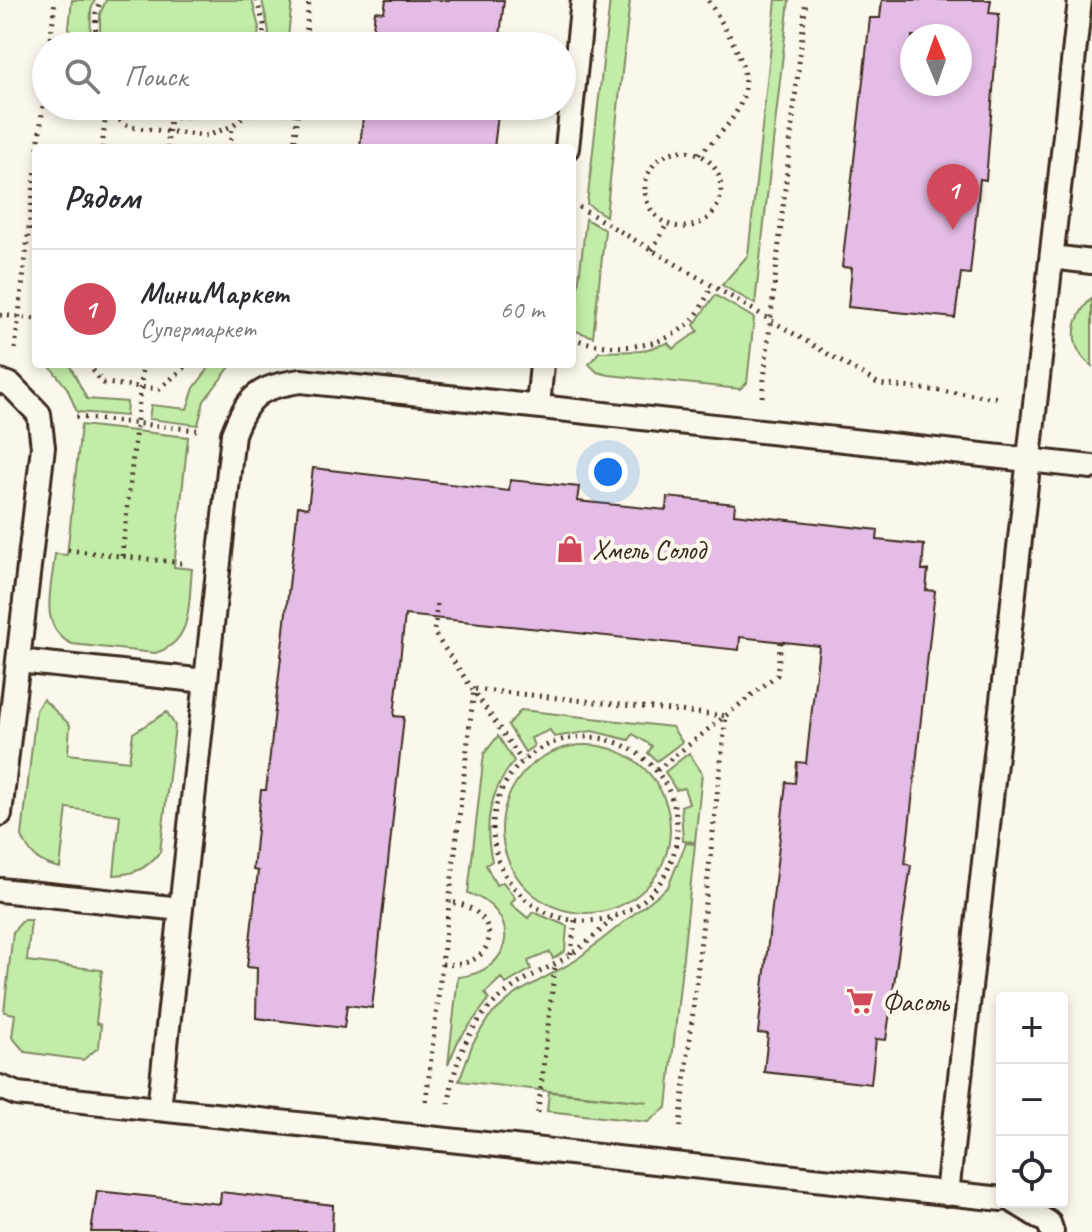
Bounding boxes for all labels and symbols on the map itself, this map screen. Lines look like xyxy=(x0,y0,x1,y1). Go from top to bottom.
north arrow xyxy=(900,24,972,96)
pin: 1 xyxy=(927,164,979,230)
your location xyxy=(588,452,628,492)
place label: Хмель Солод xyxy=(592,532,708,567)
shop icon: Хмель Солод xyxy=(555,534,585,564)
place label: Фасоль xyxy=(882,984,951,1019)
supermarket icon: Фасоль xyxy=(845,986,875,1016)

